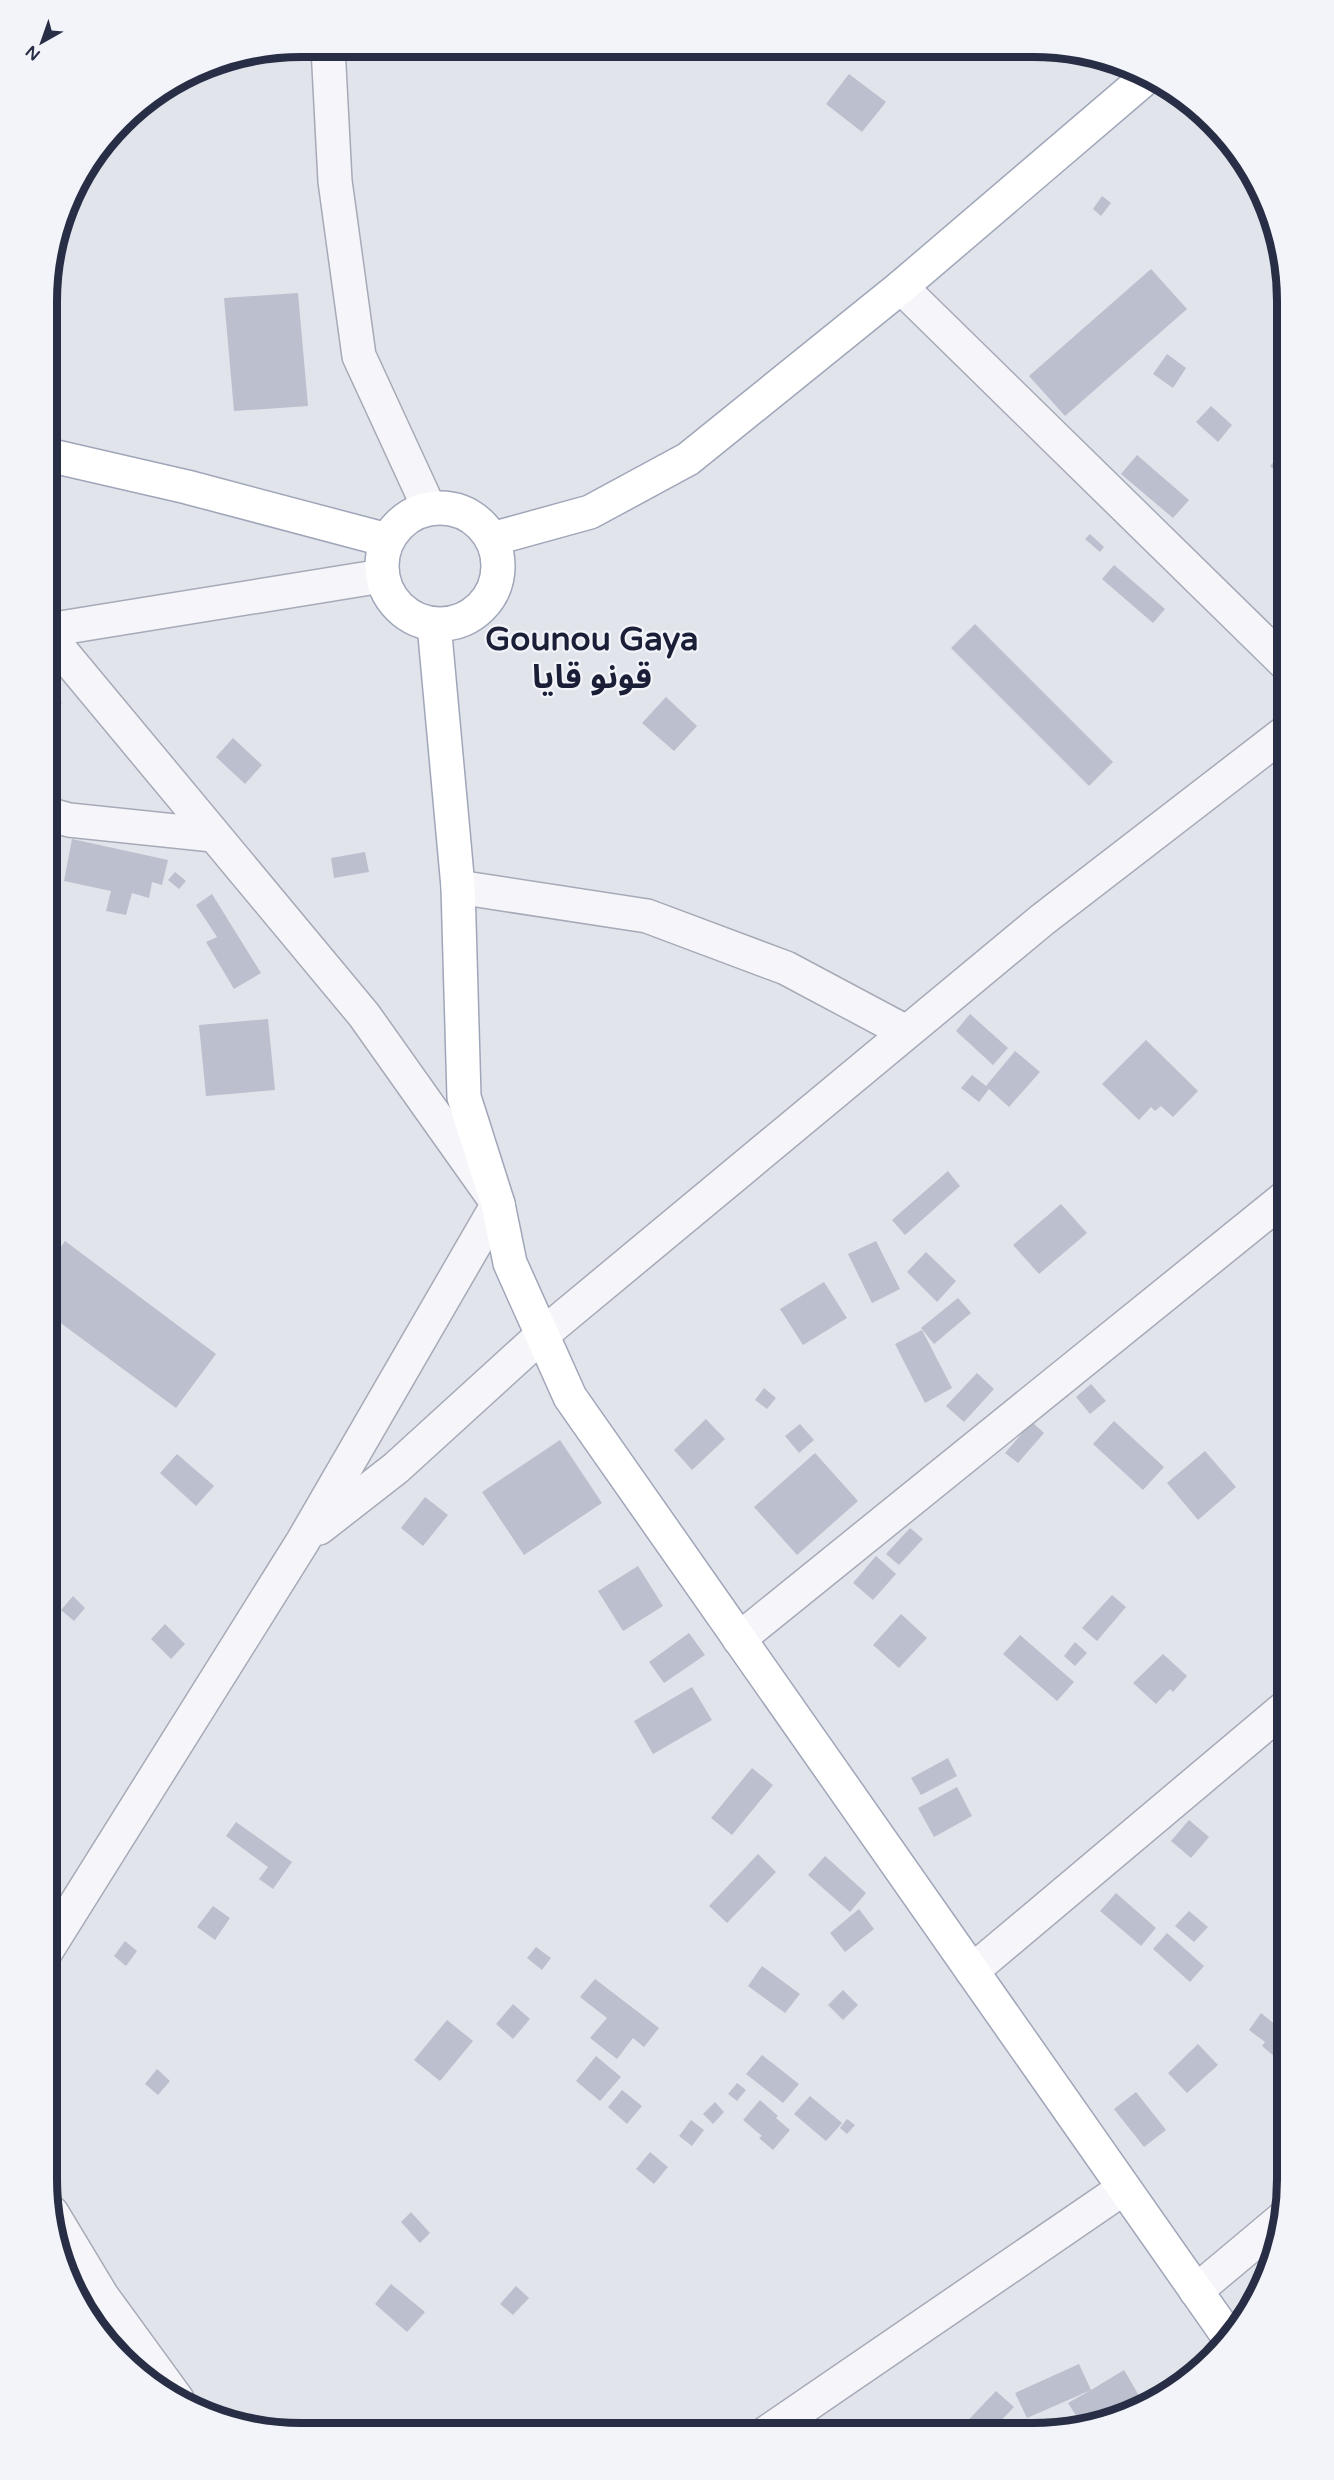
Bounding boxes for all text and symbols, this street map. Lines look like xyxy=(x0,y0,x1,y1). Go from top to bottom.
north arrow xyxy=(12,12,72,72)
text: N xyxy=(22,41,44,65)
district label: Gounou Gaya قونو قايا xyxy=(485,620,699,697)

